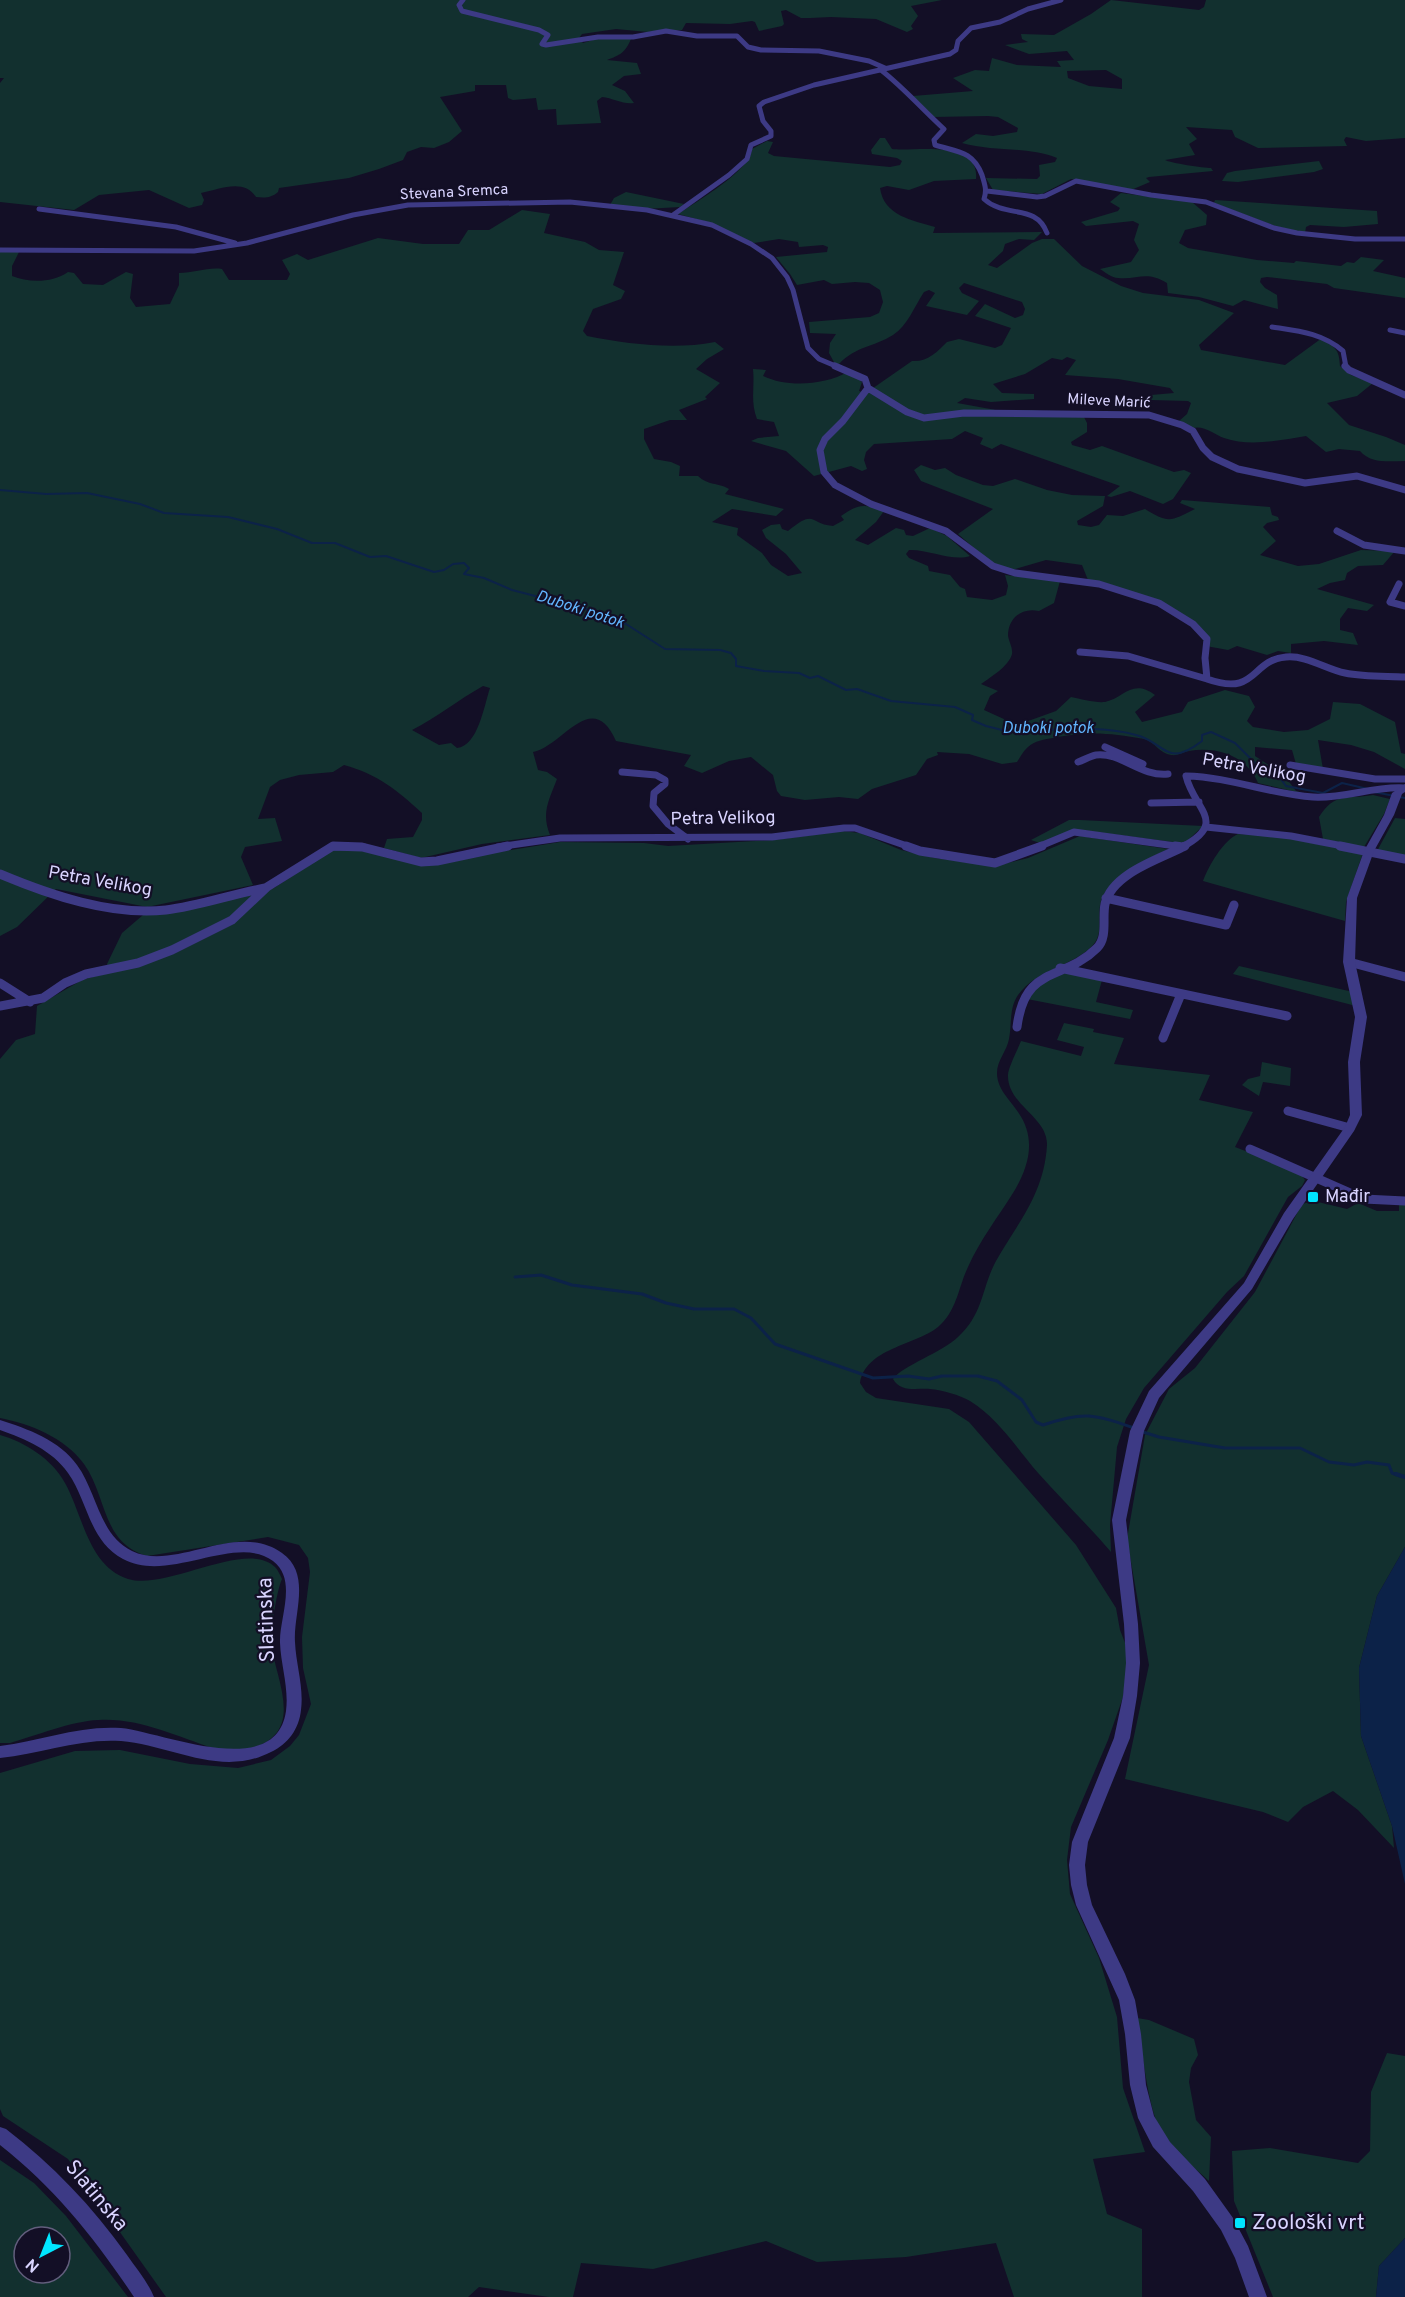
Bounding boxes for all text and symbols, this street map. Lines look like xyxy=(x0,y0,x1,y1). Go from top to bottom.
street label: Stevana Sremca xyxy=(399,181,509,205)
street label: Mileve Marić xyxy=(1067,390,1152,414)
water label: Duboki potok xyxy=(533,586,627,634)
water label: Duboki potok xyxy=(1002,719,1095,739)
street label: Petra Velikog xyxy=(1200,749,1308,789)
street label: Petra Velikog xyxy=(670,807,776,831)
street label: Petra Velikog xyxy=(46,862,154,902)
place label: Mađir xyxy=(1325,1186,1370,1209)
marker: Mađir xyxy=(1306,1190,1320,1204)
street label: Slatinska xyxy=(252,1577,282,1663)
street label: Slatinska xyxy=(58,2155,134,2237)
place label: Zoološki vrt xyxy=(1252,2210,1365,2237)
marker: Zoološki vrt xyxy=(1233,2216,1247,2230)
north arrow xyxy=(12,2225,72,2285)
text: N xyxy=(22,2253,44,2276)

